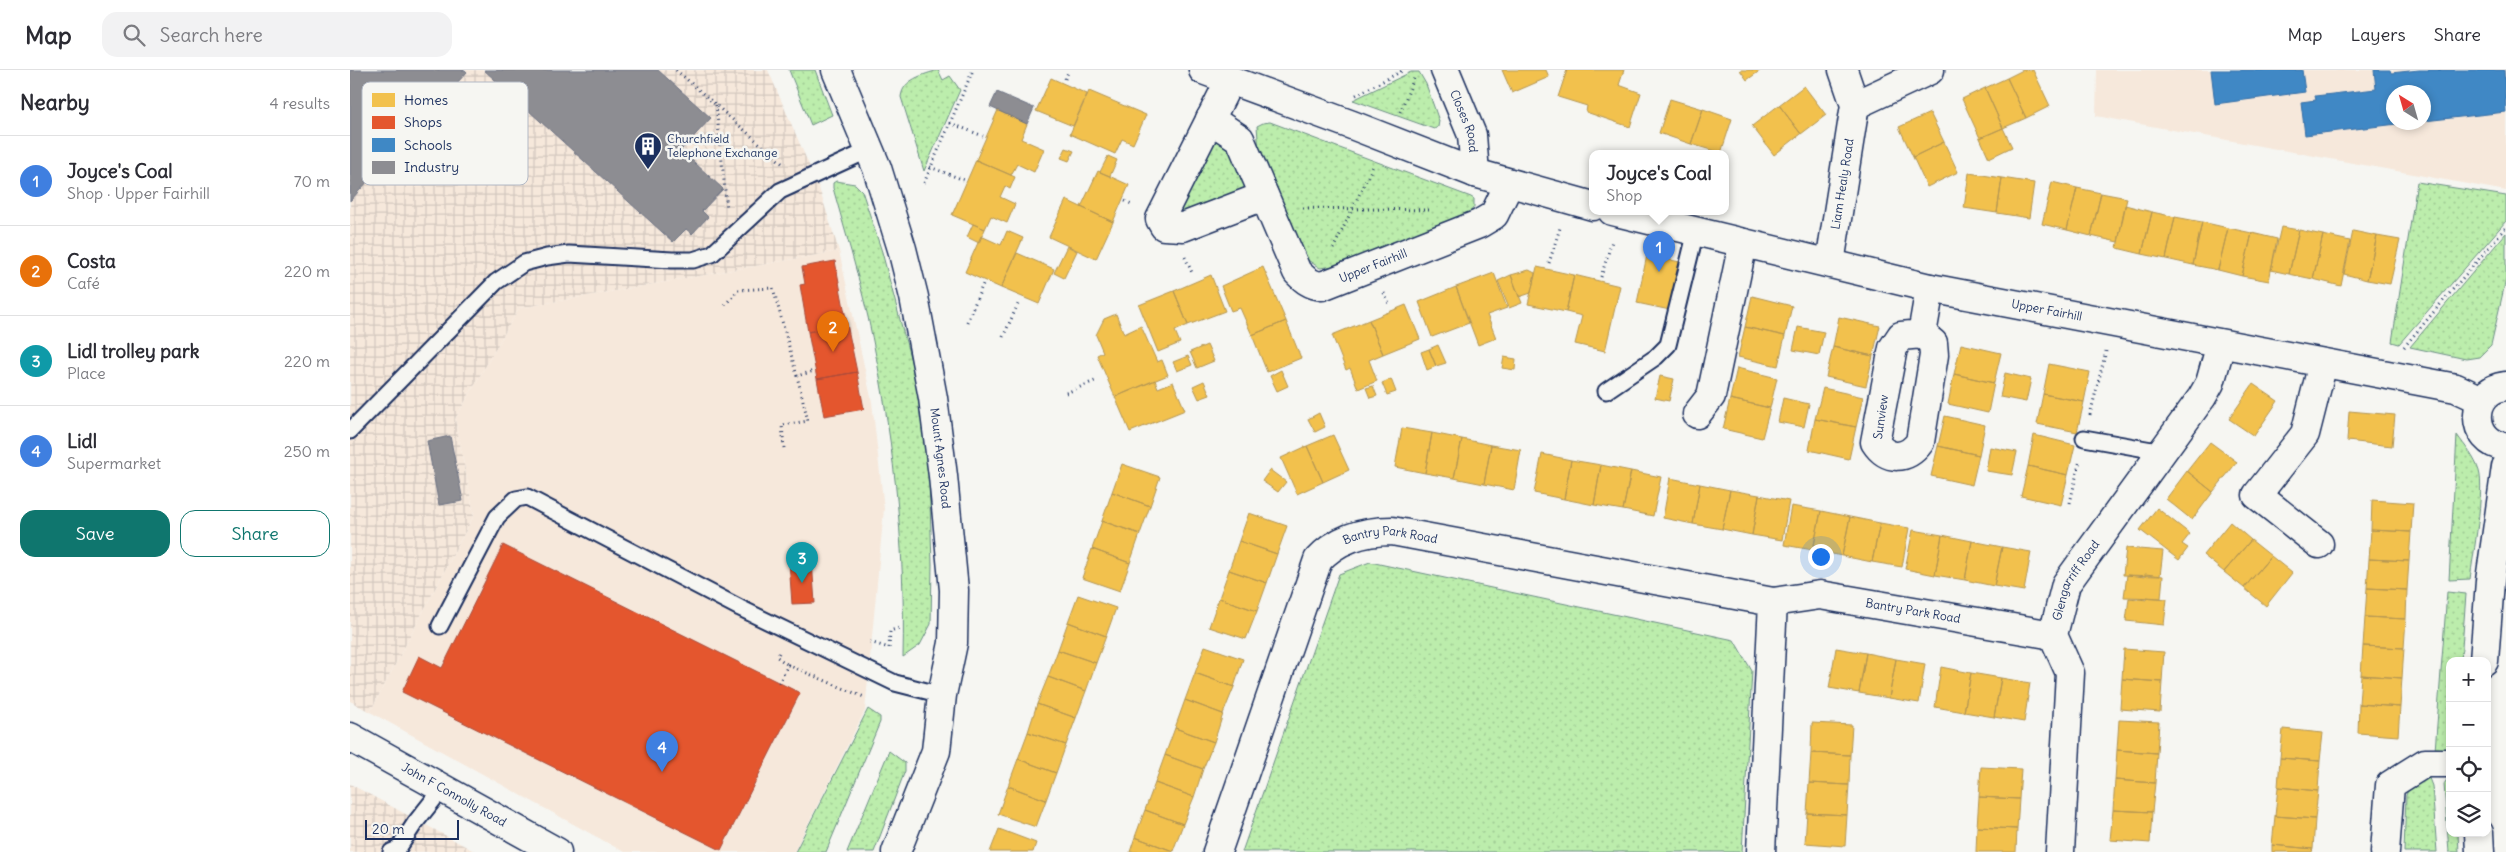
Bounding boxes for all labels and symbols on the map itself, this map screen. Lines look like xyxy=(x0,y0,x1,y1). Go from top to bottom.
legend xyxy=(362,82,528,185)
north arrow xyxy=(2386,85,2431,130)
street label: Closes Road xyxy=(1447,87,1481,153)
text: Homes xyxy=(404,91,448,109)
text: Shops xyxy=(404,113,442,131)
building icon: Churchfield Telephone Exchange xyxy=(633,131,663,170)
place label: Churchfield Telephone Exchange xyxy=(667,131,778,160)
text: Schools xyxy=(404,136,452,154)
street label: Liam Healy Road xyxy=(1827,137,1857,230)
text: Industry xyxy=(404,158,459,176)
pin: 1 xyxy=(1643,231,1675,272)
street label: Upper Fairhill xyxy=(1337,245,1409,286)
street label: Upper Fairhill xyxy=(2010,296,2083,324)
pin: 2 xyxy=(817,311,849,352)
street label: Sunview xyxy=(1870,393,1891,440)
street label: Mount Agnes Road xyxy=(927,407,954,509)
street label: Bantry Park Road xyxy=(1340,523,1439,547)
street label: Glengarriff Road xyxy=(2049,537,2102,622)
pin: 3 xyxy=(786,542,818,583)
your location xyxy=(1808,544,1834,570)
street label: Bantry Park Road xyxy=(1865,595,1962,626)
pin: 4 xyxy=(646,731,678,772)
street label: John F Connolly Road xyxy=(399,759,509,829)
scale bar xyxy=(365,817,459,840)

